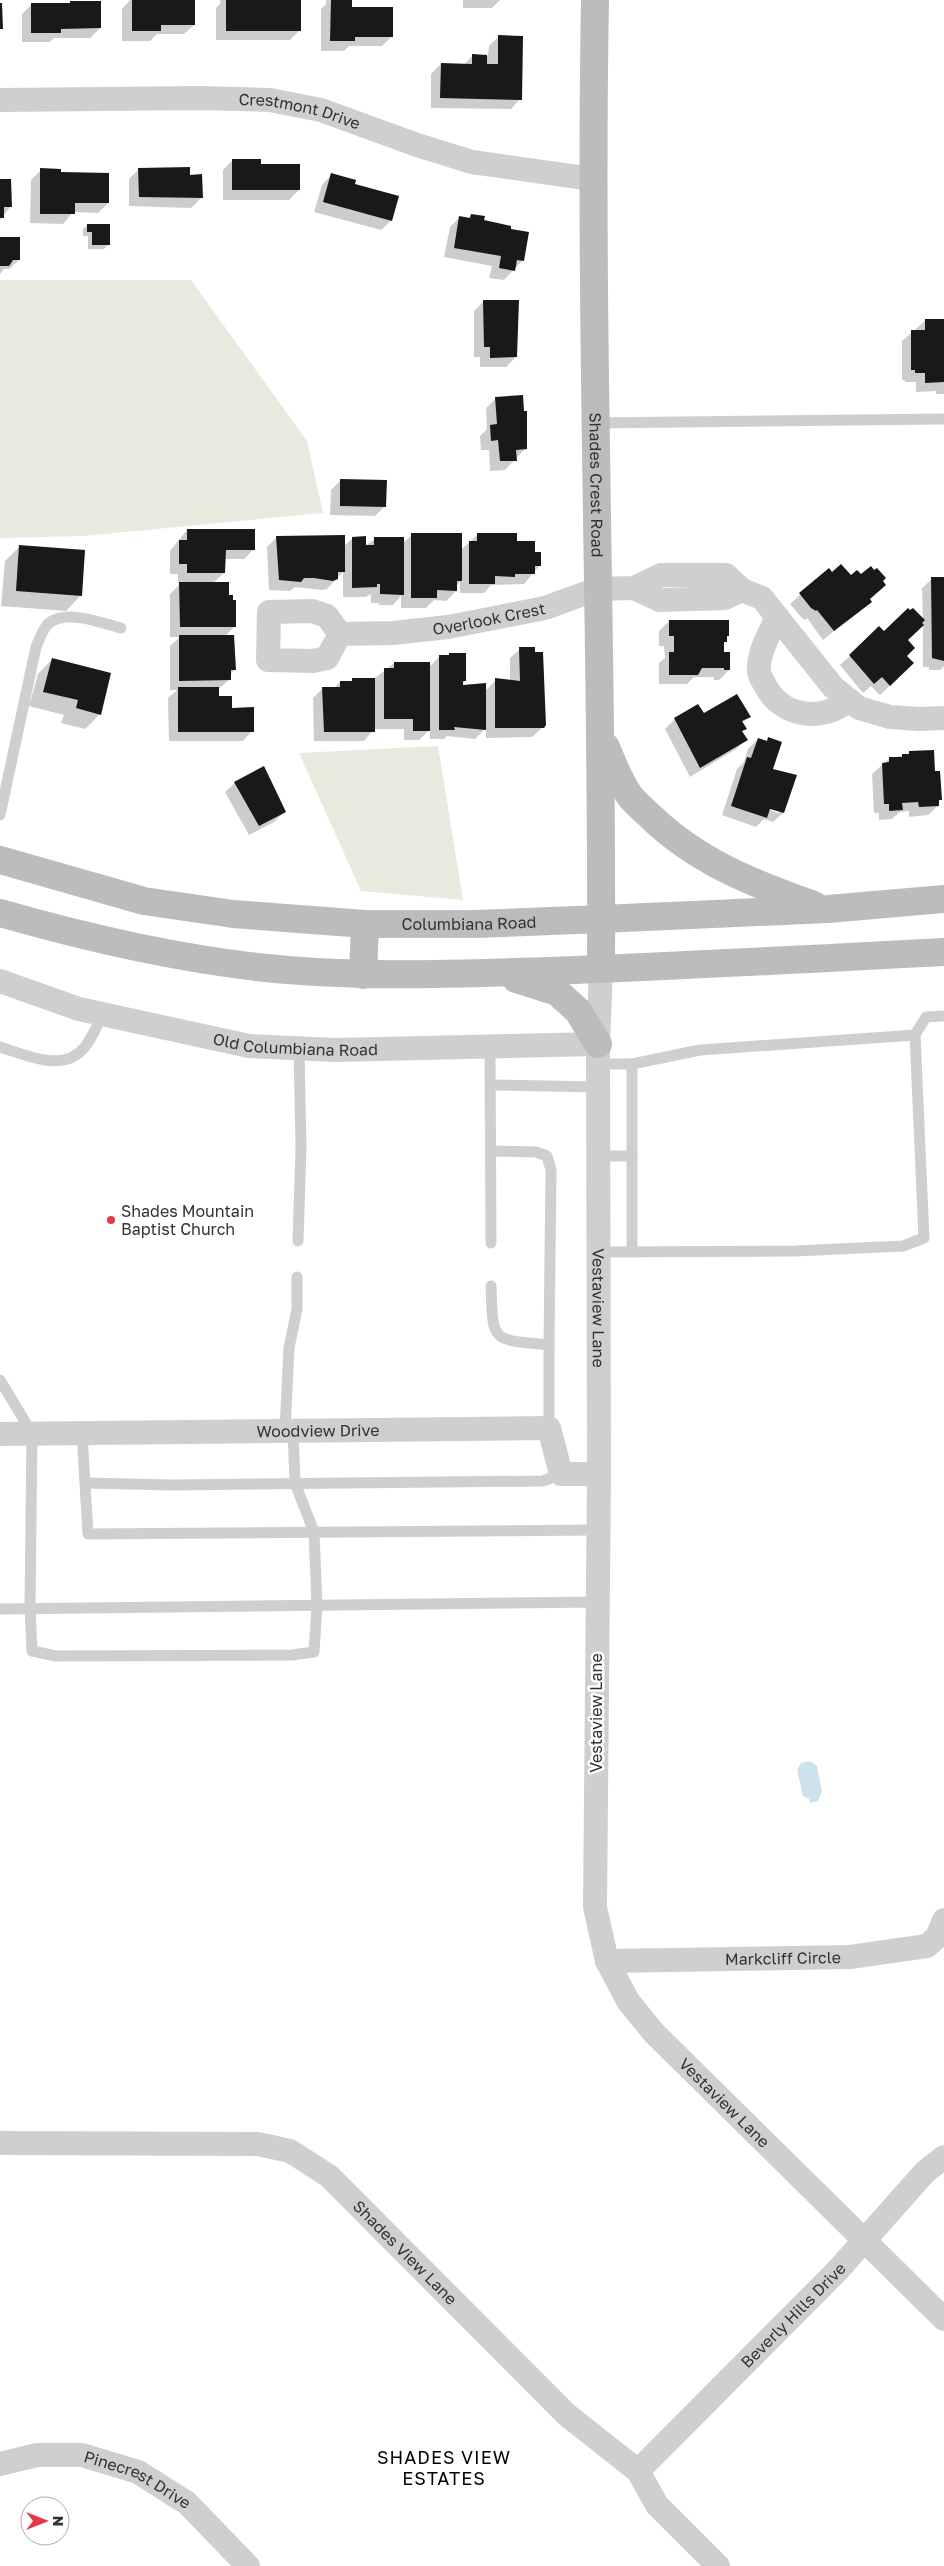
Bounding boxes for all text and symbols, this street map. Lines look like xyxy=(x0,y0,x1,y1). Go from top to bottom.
street label: Crestmont Drive xyxy=(238,89,363,134)
street label: Shades Crest Road xyxy=(585,412,608,558)
street label: Overlook Crest xyxy=(431,598,547,639)
street label: Columbiana Road xyxy=(402,912,537,934)
street label: Old Columbiana Road xyxy=(211,1028,378,1060)
place label: Shades Mountain Baptist Church xyxy=(121,1201,254,1239)
marker: Shades Mountain Baptist Church xyxy=(105,1214,117,1226)
street label: Vestaview Lane xyxy=(588,1248,609,1368)
street label: Woodview Drive xyxy=(256,1420,380,1441)
street label: Vestaview Lane xyxy=(586,1653,606,1773)
street label: Markcliff Circle xyxy=(725,1947,841,1969)
street label: Vestaview Lane xyxy=(675,2054,774,2152)
street label: Shades View Lane xyxy=(349,2196,461,2309)
street label: Beverly Hills Drive xyxy=(737,2258,850,2372)
street label: Pinecrest Drive xyxy=(82,2446,195,2513)
district label: SHADES VIEW ESTATES xyxy=(377,2446,511,2489)
north arrow xyxy=(20,2496,70,2546)
text: N xyxy=(50,2516,67,2526)

